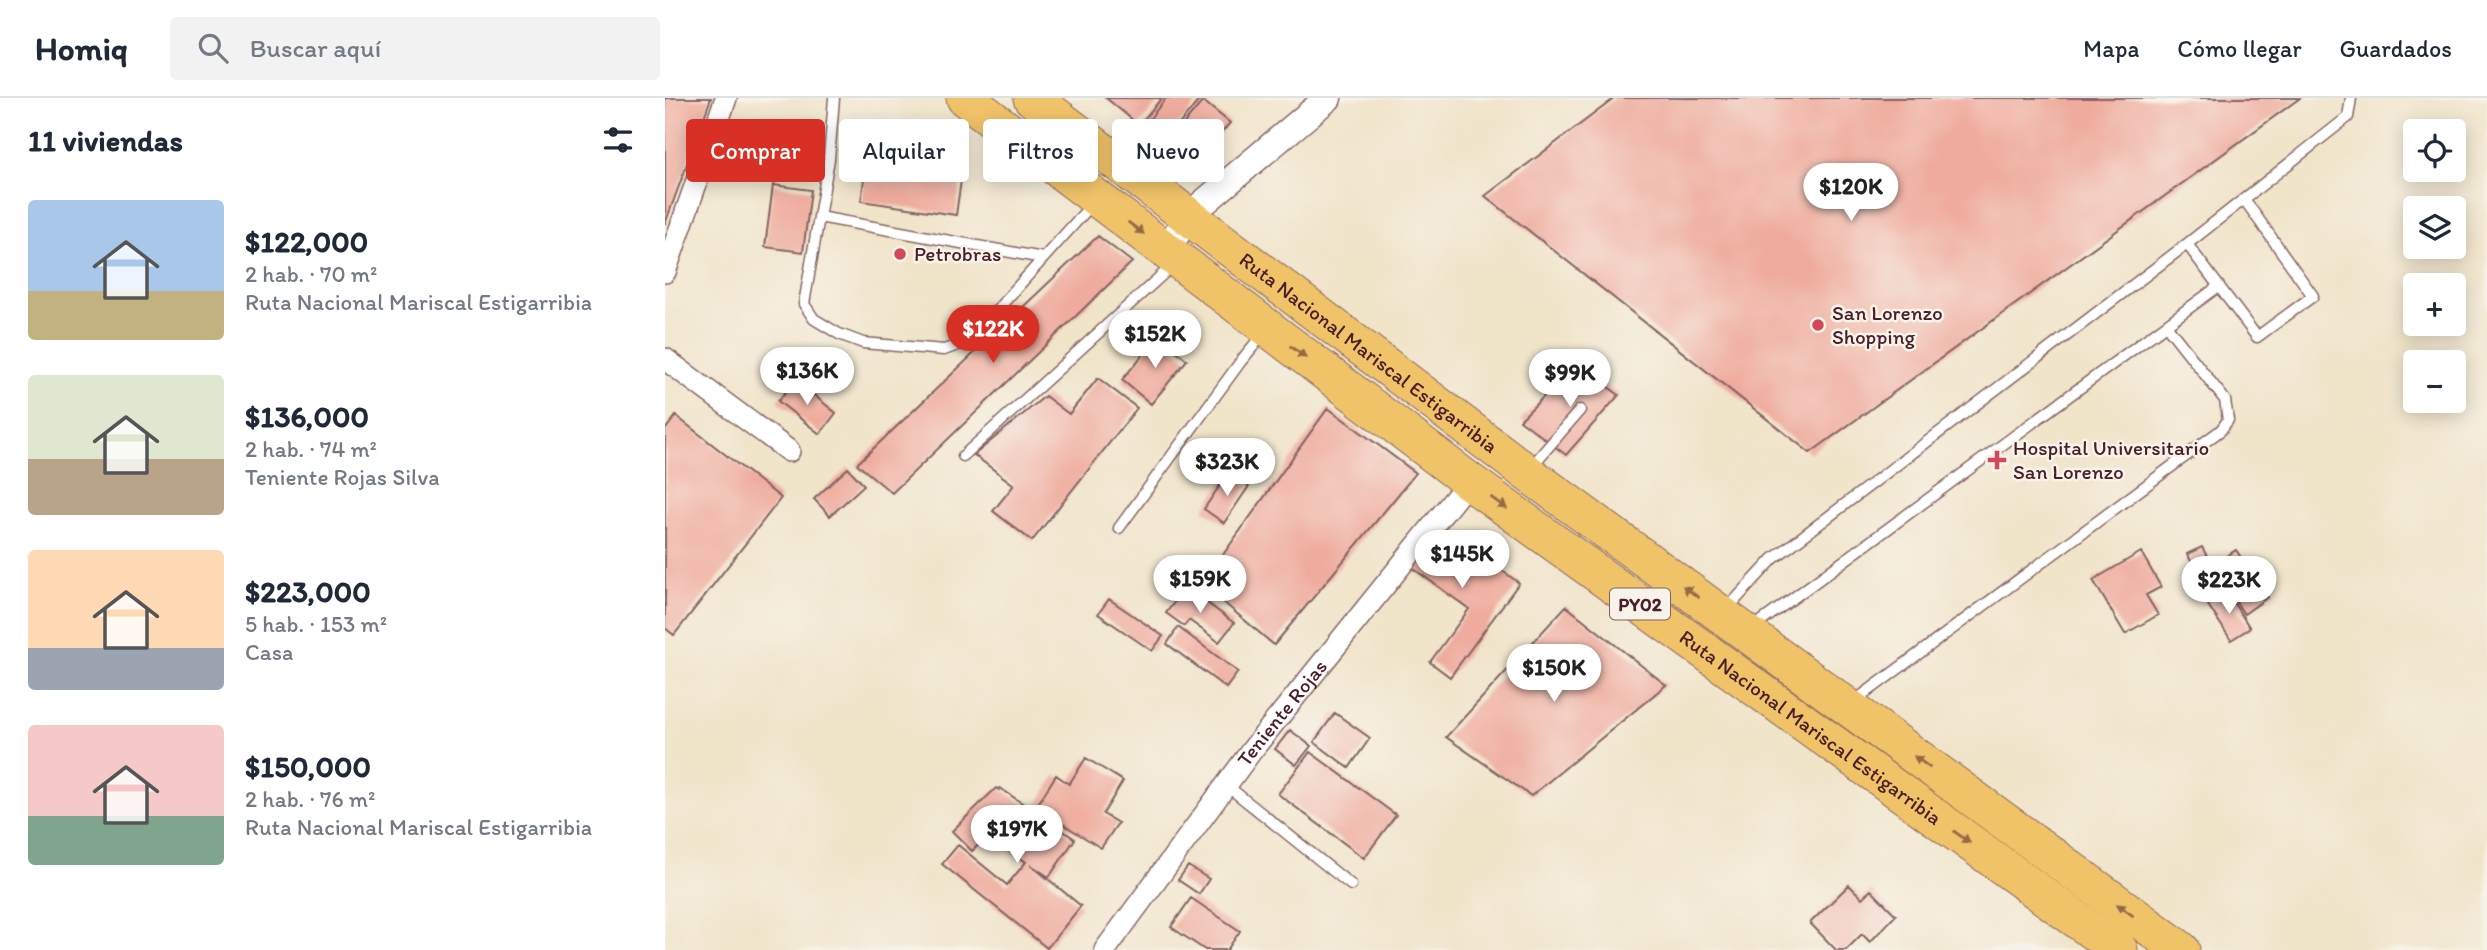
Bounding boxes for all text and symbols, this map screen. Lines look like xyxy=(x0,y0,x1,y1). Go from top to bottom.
search box xyxy=(170,17,660,80)
text: Homiq xyxy=(35,29,128,68)
icon: search xyxy=(194,29,232,67)
text: Buscar aquí xyxy=(250,32,381,64)
text: Mapa xyxy=(2083,34,2139,63)
text: Cómo llegar xyxy=(2177,34,2302,63)
text: Guardados xyxy=(2340,34,2452,63)
chip: Comprar xyxy=(686,119,825,182)
chip: Alquilar xyxy=(839,119,969,182)
chip: Filtros xyxy=(983,119,1098,182)
chip: Nuevo xyxy=(1112,119,1224,182)
map controls xyxy=(2403,119,2466,413)
button: locate xyxy=(2403,119,2466,182)
icon: filters xyxy=(599,121,637,159)
text: 11 viviendas xyxy=(28,122,183,159)
pin: $120K xyxy=(1802,164,1900,223)
text: $120K xyxy=(1819,172,1883,200)
button: layers xyxy=(2403,196,2466,259)
one-way arrow xyxy=(1127,221,1146,235)
text: $122,000 xyxy=(245,223,368,260)
icon: home xyxy=(84,228,168,312)
place label: Petrobras xyxy=(914,241,1001,266)
marker: Petrobras xyxy=(892,246,908,262)
street label: Ruta Nacional Mariscal Estigarribia xyxy=(1235,247,1503,458)
text: 2 hab. · 70 m² xyxy=(245,260,377,288)
button: + xyxy=(2403,273,2466,336)
text: Ruta Nacional Mariscal Estigarribia xyxy=(245,288,592,316)
place label: San Lorenzo Shopping xyxy=(1832,300,1943,349)
pin: $122K xyxy=(944,306,1042,365)
pin: $152K xyxy=(1106,310,1204,370)
text: $122K xyxy=(962,314,1024,342)
marker: San Lorenzo Shopping xyxy=(1810,317,1826,333)
text: $152K xyxy=(1124,319,1186,347)
one-way arrow xyxy=(1289,344,1307,358)
pin: $136K xyxy=(758,348,856,407)
pin: $99K xyxy=(1529,350,1611,409)
button: − xyxy=(2403,350,2466,413)
text: $136K xyxy=(776,356,838,384)
text: $99K xyxy=(1545,358,1595,386)
text: $136,000 xyxy=(245,398,369,435)
icon: home xyxy=(84,403,168,487)
text: 2 hab. · 74 m² xyxy=(245,435,377,463)
place label: Hospital Universitario San Lorenzo xyxy=(2013,435,2209,484)
pin: $323K xyxy=(1178,438,1276,498)
text: $323K xyxy=(1195,447,1259,475)
marker: Hospital Universitario San Lorenzo xyxy=(1987,450,2007,470)
text: Teniente Rojas Silva xyxy=(245,463,440,491)
one-way arrow xyxy=(1490,496,1508,510)
pin: $145K xyxy=(1413,531,1511,590)
text: $145K xyxy=(1431,539,1493,567)
pin: $159K xyxy=(1151,556,1249,615)
pin: $223K xyxy=(2180,556,2278,616)
text: $159K xyxy=(1169,564,1231,592)
text: $223K xyxy=(2197,565,2261,593)
text: $223,000 xyxy=(245,573,371,610)
icon: home xyxy=(84,578,168,662)
one-way arrow xyxy=(1682,586,1700,600)
road number: PY02 xyxy=(1610,589,1670,620)
text: 5 hab. · 153 m² xyxy=(245,610,387,638)
street label: Ruta Nacional Mariscal Estigarribia xyxy=(1675,624,1947,830)
text: Casa xyxy=(245,638,293,666)
pin: $150K xyxy=(1505,644,1603,704)
text: $150K xyxy=(1522,653,1586,681)
street label: Teniente Rojas xyxy=(1231,654,1332,771)
text: $150,000 xyxy=(245,748,371,785)
icon: home xyxy=(84,753,168,837)
one-way arrow xyxy=(1913,755,1931,769)
text: 2 hab. · 76 m² xyxy=(245,785,375,813)
pin: $197K xyxy=(968,806,1066,865)
text: Ruta Nacional Mariscal Estigarribia xyxy=(245,813,592,841)
text: $197K xyxy=(987,814,1047,842)
one-way arrow xyxy=(1953,830,1971,844)
one-way arrow xyxy=(2116,903,2135,917)

